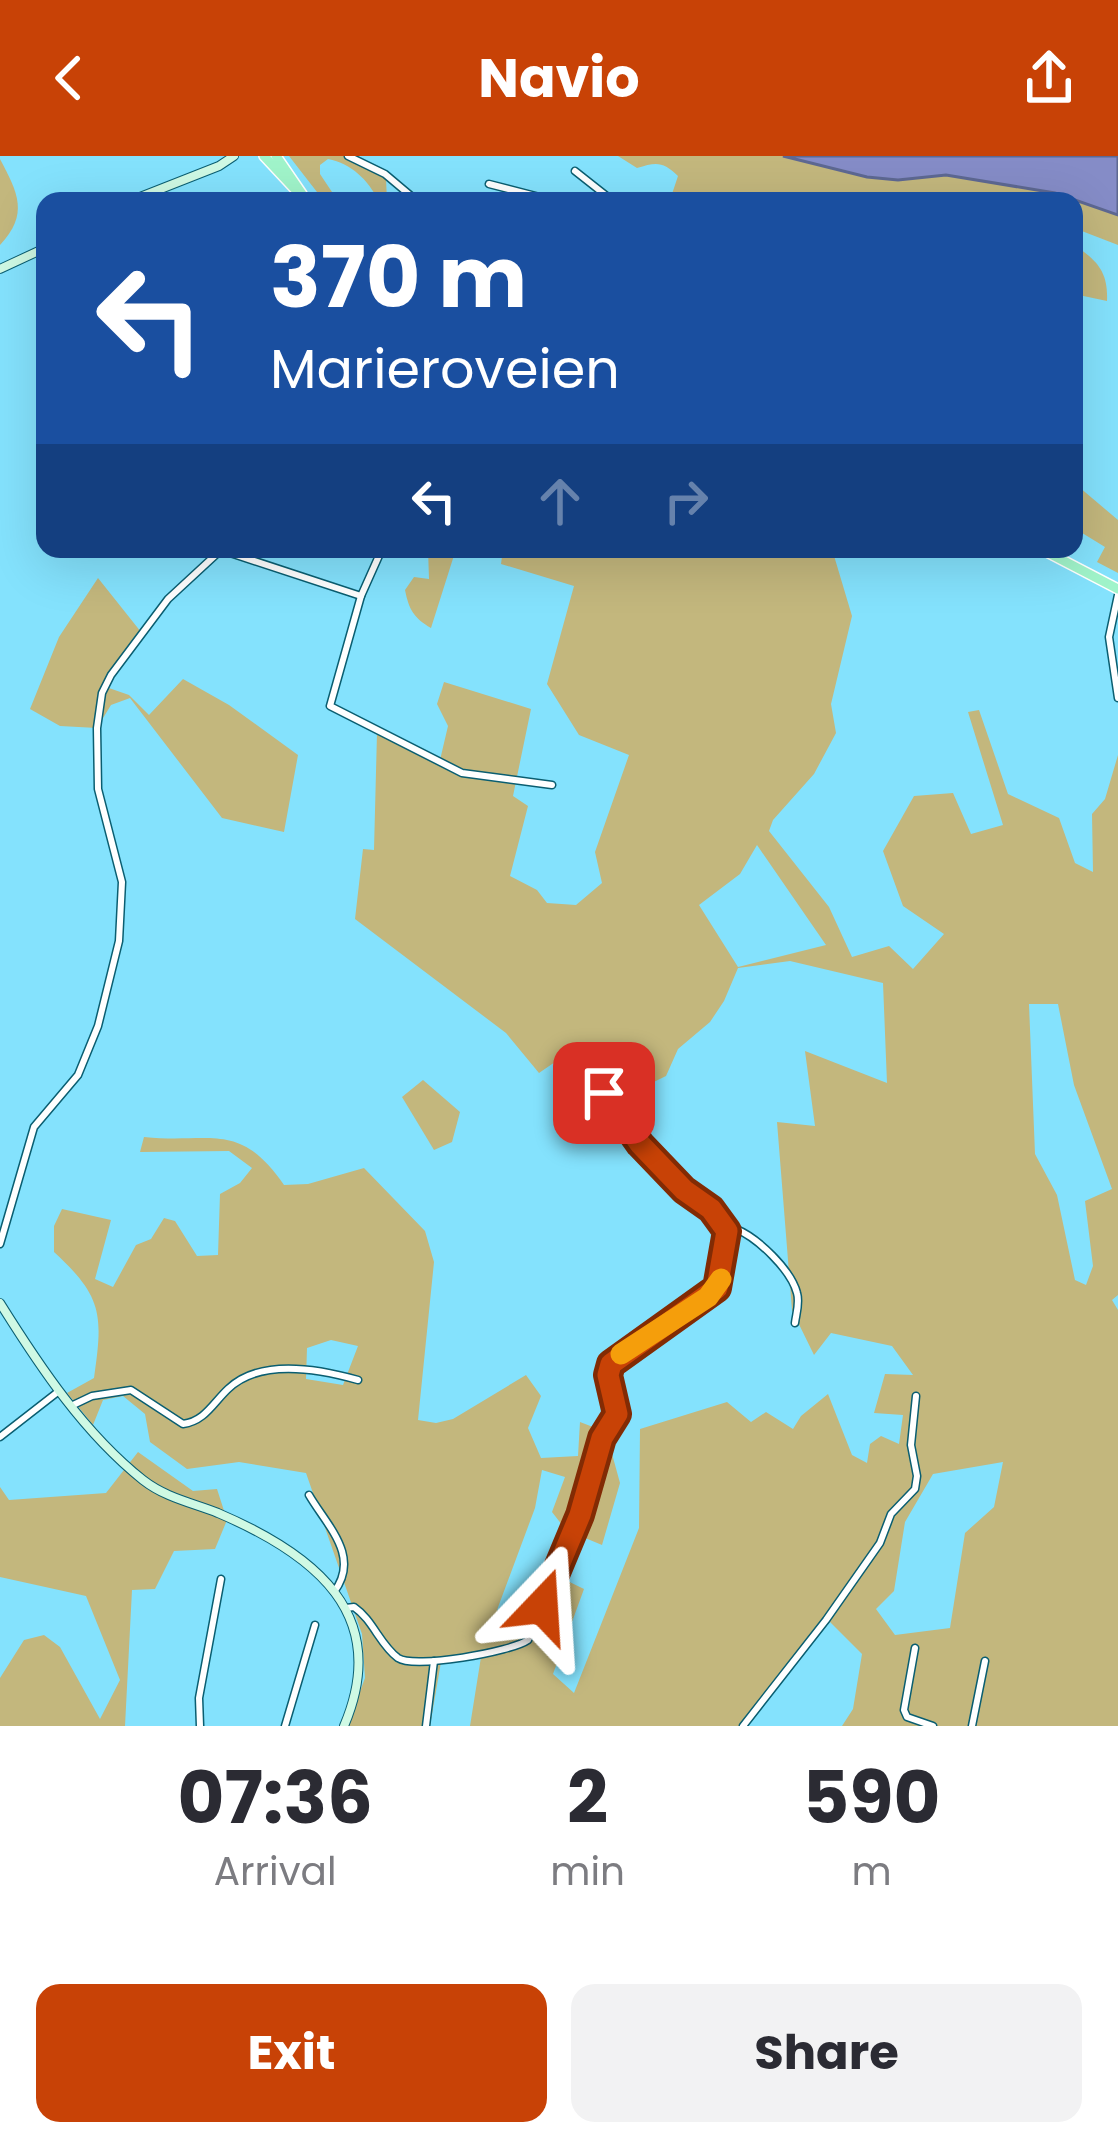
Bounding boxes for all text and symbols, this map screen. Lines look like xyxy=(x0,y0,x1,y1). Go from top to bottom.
text: Navio xyxy=(478,40,640,116)
icon: back xyxy=(36,45,102,111)
icon: share xyxy=(1016,45,1082,111)
text: 370 m xyxy=(270,219,527,336)
icon: left xyxy=(72,240,228,396)
text: Marieroveien xyxy=(270,331,620,407)
icon: left xyxy=(401,468,467,534)
icon: ahead xyxy=(527,468,593,534)
icon: right xyxy=(653,468,719,534)
pin xyxy=(553,1042,655,1144)
icon: arrive xyxy=(571,1060,637,1126)
position arrow xyxy=(479,1543,605,1669)
text: 07:36 xyxy=(177,1747,373,1848)
text: 2 xyxy=(567,1747,608,1848)
text: 590 xyxy=(802,1747,941,1848)
text: Arrival xyxy=(214,1844,337,1899)
text: min xyxy=(550,1844,625,1899)
text: m xyxy=(851,1844,892,1899)
button: Exit xyxy=(36,1984,547,2122)
button: Share xyxy=(571,1984,1082,2122)

